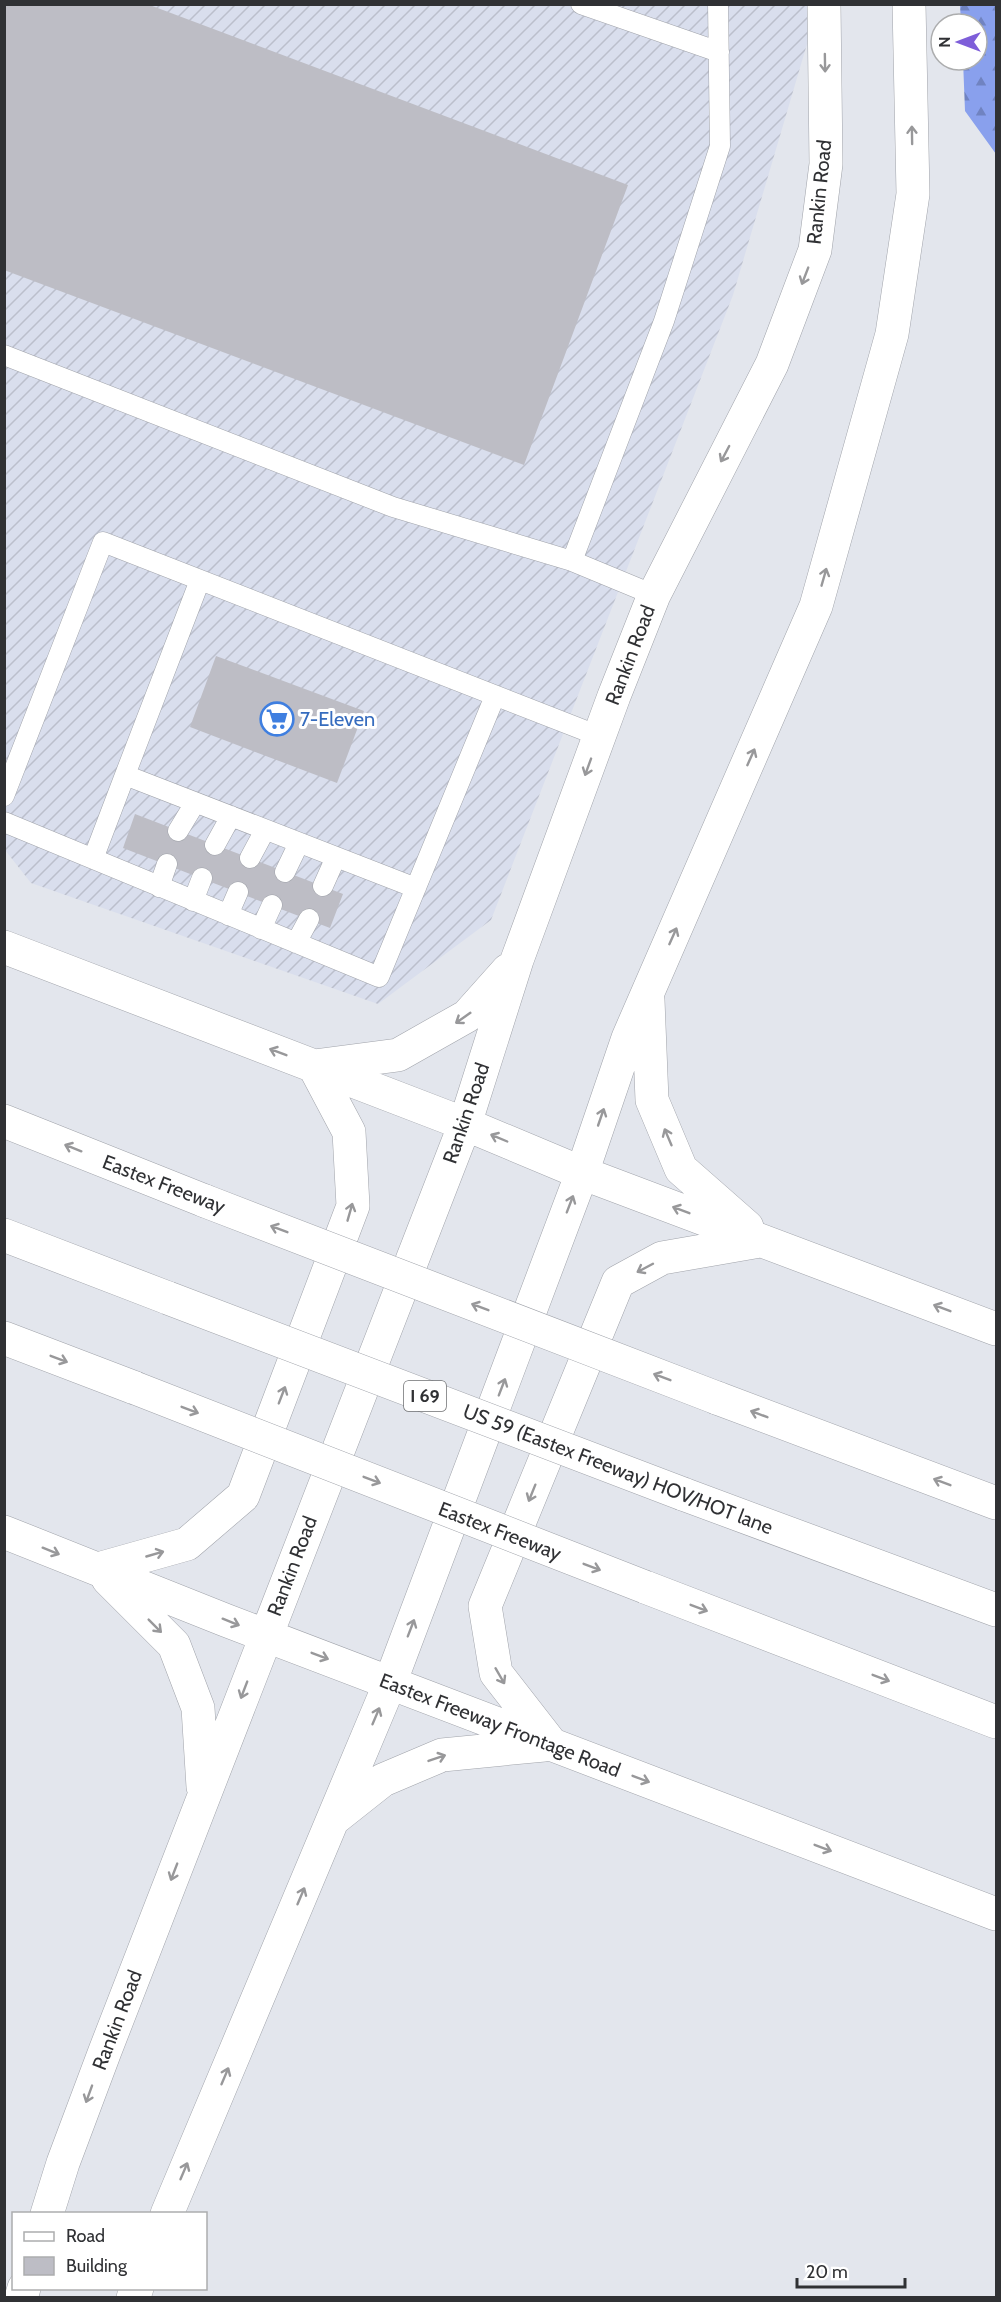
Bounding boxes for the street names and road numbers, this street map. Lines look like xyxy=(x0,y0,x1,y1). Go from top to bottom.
street label: Rankin Road xyxy=(802,139,836,245)
street label: Rankin Road xyxy=(600,602,660,708)
street label: Rankin Road xyxy=(438,1059,494,1167)
street label: Eastex Freeway xyxy=(99,1150,229,1218)
road number: I 69 xyxy=(404,1381,446,1411)
street label: US 59 (Eastex Freeway) HOV/HOT lane xyxy=(460,1399,776,1539)
street label: Eastex Freeway xyxy=(435,1497,565,1565)
street label: Rankin Road xyxy=(262,1513,322,1619)
street label: Eastex Freeway Frontage Road xyxy=(376,1668,624,1782)
street label: Rankin Road xyxy=(87,1967,147,2073)

